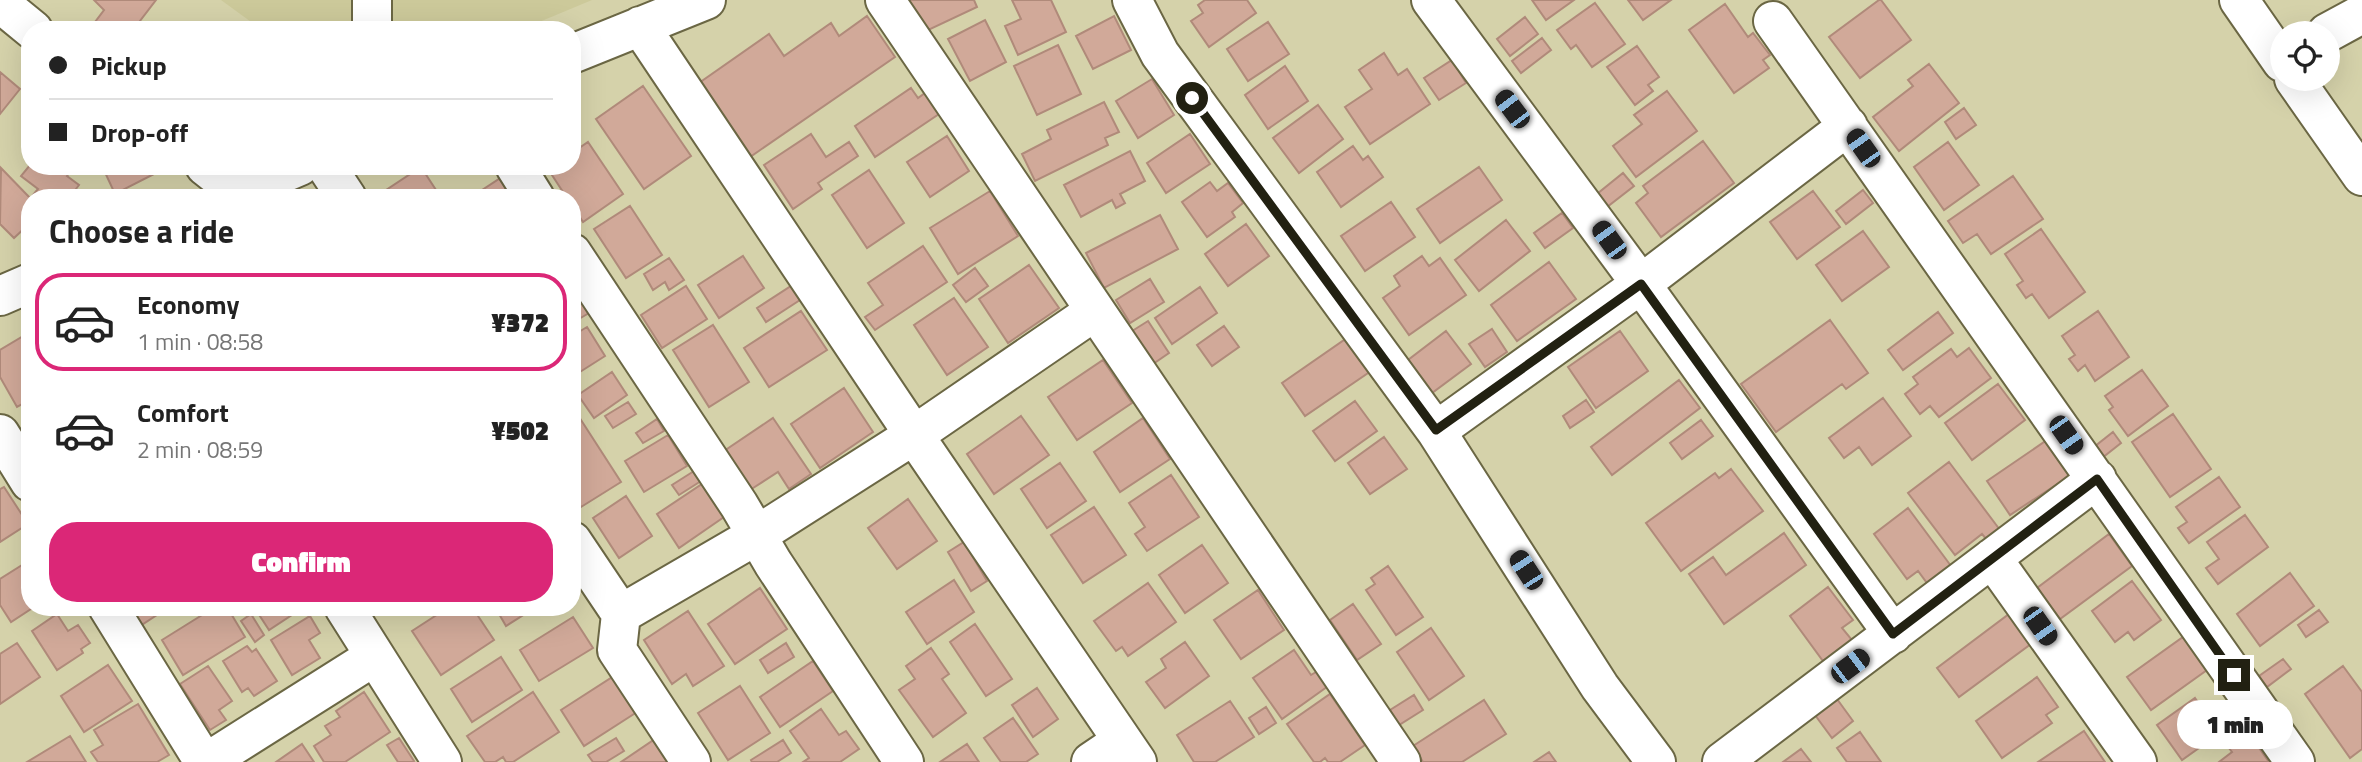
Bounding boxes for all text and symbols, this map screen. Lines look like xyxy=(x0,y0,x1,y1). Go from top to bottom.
map controls xyxy=(2270,21,2340,91)
button: locate xyxy=(2270,21,2340,91)
text: Pickup xyxy=(91,46,167,85)
route start xyxy=(1176,82,1208,114)
car xyxy=(1491,86,1534,132)
text: Drop-off xyxy=(91,113,188,152)
car xyxy=(1843,125,1884,171)
text: Choose a ride xyxy=(49,207,234,255)
car xyxy=(1589,217,1630,263)
text: Economy xyxy=(137,285,239,324)
icon: car xyxy=(53,291,116,354)
text: ¥372 xyxy=(491,303,549,342)
text: 1 min · 08:58 xyxy=(137,324,263,359)
text: Comfort xyxy=(137,393,229,432)
icon: car xyxy=(53,399,116,462)
text: ¥502 xyxy=(491,411,549,450)
car xyxy=(2046,412,2087,458)
text: 2 min · 08:59 xyxy=(137,432,263,467)
button: Confirm xyxy=(49,522,553,602)
car xyxy=(1506,547,1547,593)
car xyxy=(2020,603,2061,649)
car xyxy=(1827,645,1874,687)
route end xyxy=(2218,659,2250,691)
callout: 1 min xyxy=(2176,700,2292,748)
text: 1 min xyxy=(2206,707,2264,742)

